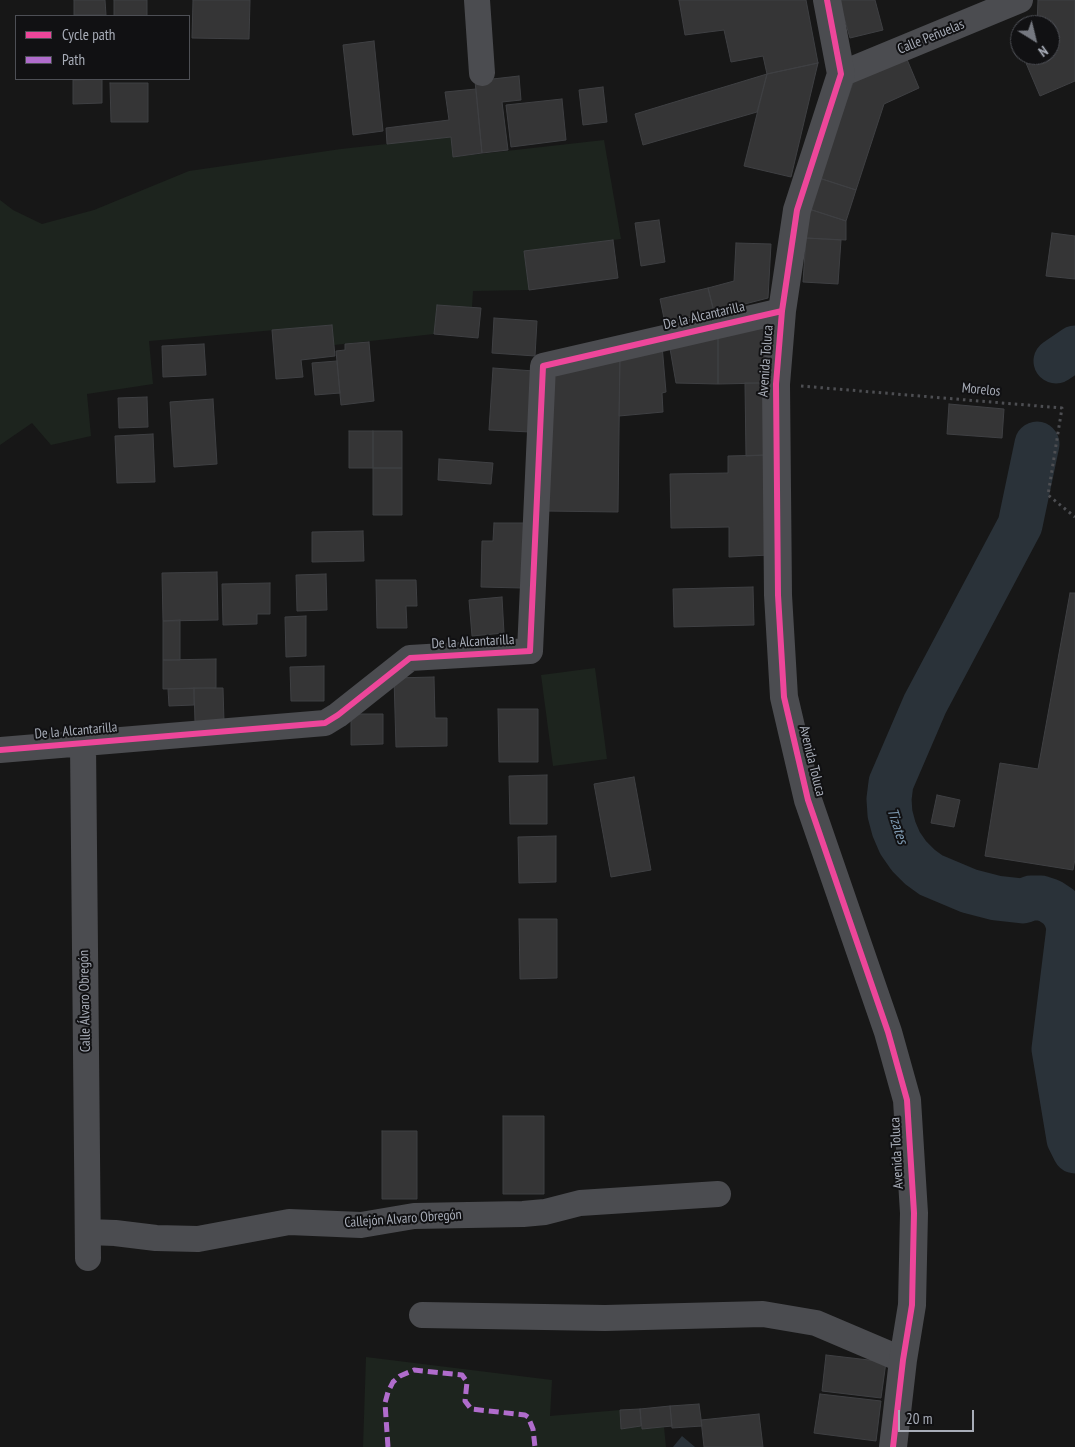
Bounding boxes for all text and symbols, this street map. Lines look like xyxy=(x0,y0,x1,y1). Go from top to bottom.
legend xyxy=(15,15,190,80)
north arrow xyxy=(1010,15,1060,65)
street label: Calle Peñuelas xyxy=(895,16,967,58)
text: Cycle path xyxy=(62,25,115,44)
text: N xyxy=(1035,42,1052,61)
text: Path xyxy=(62,50,85,69)
street label: De la Alcantarilla xyxy=(662,298,746,334)
street label: Avenida Toluca xyxy=(755,325,777,397)
street label: Morelos xyxy=(961,380,1001,400)
street label: De la Alcantarilla xyxy=(431,631,515,653)
street label: De la Alcantarilla xyxy=(34,719,118,743)
street label: Avenida Toluca xyxy=(795,724,829,798)
water label: Tizates xyxy=(883,806,911,846)
street label: Calle Álvaro Obregón xyxy=(76,950,94,1052)
street label: Avenida Toluca xyxy=(887,1117,907,1189)
street label: Callejón Alvaro Obregón xyxy=(344,1207,462,1231)
scale bar xyxy=(900,1400,976,1432)
text: 20 m xyxy=(906,1409,932,1428)

